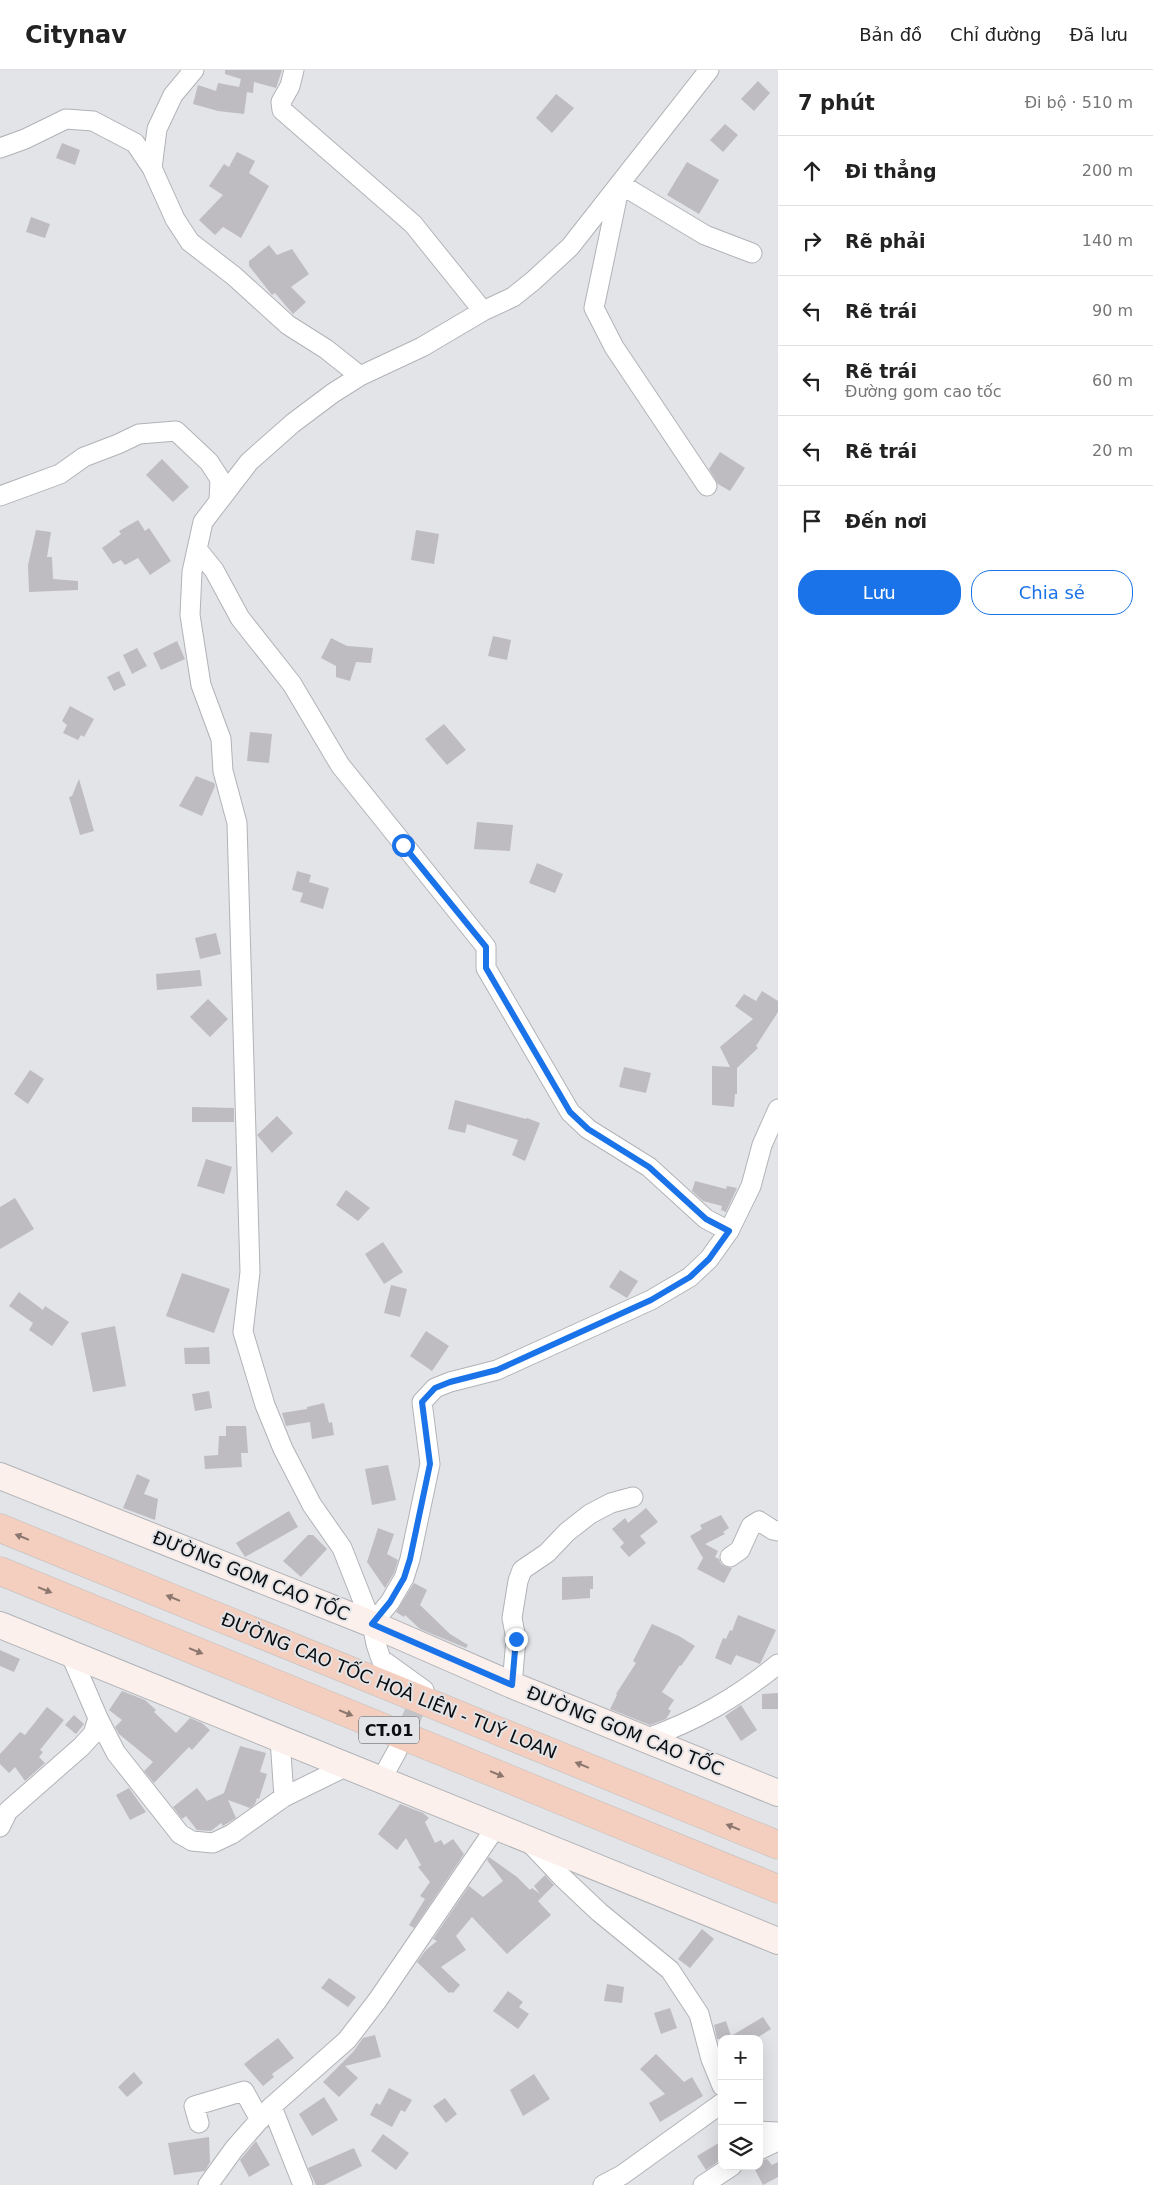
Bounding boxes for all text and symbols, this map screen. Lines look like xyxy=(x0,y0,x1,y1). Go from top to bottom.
text: Citynav xyxy=(25,21,127,49)
text: Bản đồ xyxy=(859,24,922,45)
text: Chỉ đường xyxy=(950,24,1041,45)
text: Đã lưu xyxy=(1069,24,1128,45)
text: 7 phút xyxy=(798,91,875,115)
text: Đi bộ · 510 m xyxy=(1025,93,1133,112)
icon: ahead xyxy=(798,157,826,185)
text: Đi thẳng xyxy=(845,160,937,182)
text: 200 m xyxy=(1082,161,1133,180)
icon: right xyxy=(798,227,826,255)
text: Rẽ phải xyxy=(845,230,926,252)
text: 140 m xyxy=(1082,231,1133,250)
icon: left xyxy=(798,297,826,325)
text: Rẽ trái xyxy=(845,300,917,322)
text: 90 m xyxy=(1092,301,1133,320)
text: Rẽ trái xyxy=(845,360,917,382)
icon: left xyxy=(798,367,826,395)
text: 60 m xyxy=(1092,371,1133,390)
text: Đường gom cao tốc xyxy=(845,382,1002,401)
icon: left xyxy=(798,437,826,465)
text: Rẽ trái xyxy=(845,440,917,462)
text: 20 m xyxy=(1092,441,1133,460)
icon: arrive xyxy=(798,507,826,535)
text: Đến nơi xyxy=(845,510,927,532)
button: Lưu xyxy=(798,570,961,615)
button: Chia sẻ xyxy=(971,570,1133,615)
route start xyxy=(392,834,415,857)
street label: ĐƯỜNG GOM CAO TỐC xyxy=(150,1525,353,1625)
one-way arrow xyxy=(15,1532,29,1540)
one-way arrow xyxy=(38,1586,52,1594)
one-way arrow xyxy=(165,1594,180,1602)
street label: ĐƯỜNG CAO TỐC HOÀ LIÊN - TUÝ LOAN xyxy=(218,1606,561,1763)
route end xyxy=(505,1628,528,1651)
one-way arrow xyxy=(188,1648,203,1655)
street label: ĐƯỜNG GOM CAO TỐC xyxy=(524,1680,727,1780)
one-way arrow xyxy=(339,1709,353,1717)
road number: CT.01 xyxy=(359,1716,419,1744)
one-way arrow xyxy=(575,1761,590,1768)
one-way arrow xyxy=(489,1771,504,1778)
one-way arrow xyxy=(726,1822,740,1830)
map controls xyxy=(718,2035,763,2170)
button: + xyxy=(718,2035,763,2080)
button: − xyxy=(718,2080,763,2125)
button: layers xyxy=(718,2125,763,2170)

